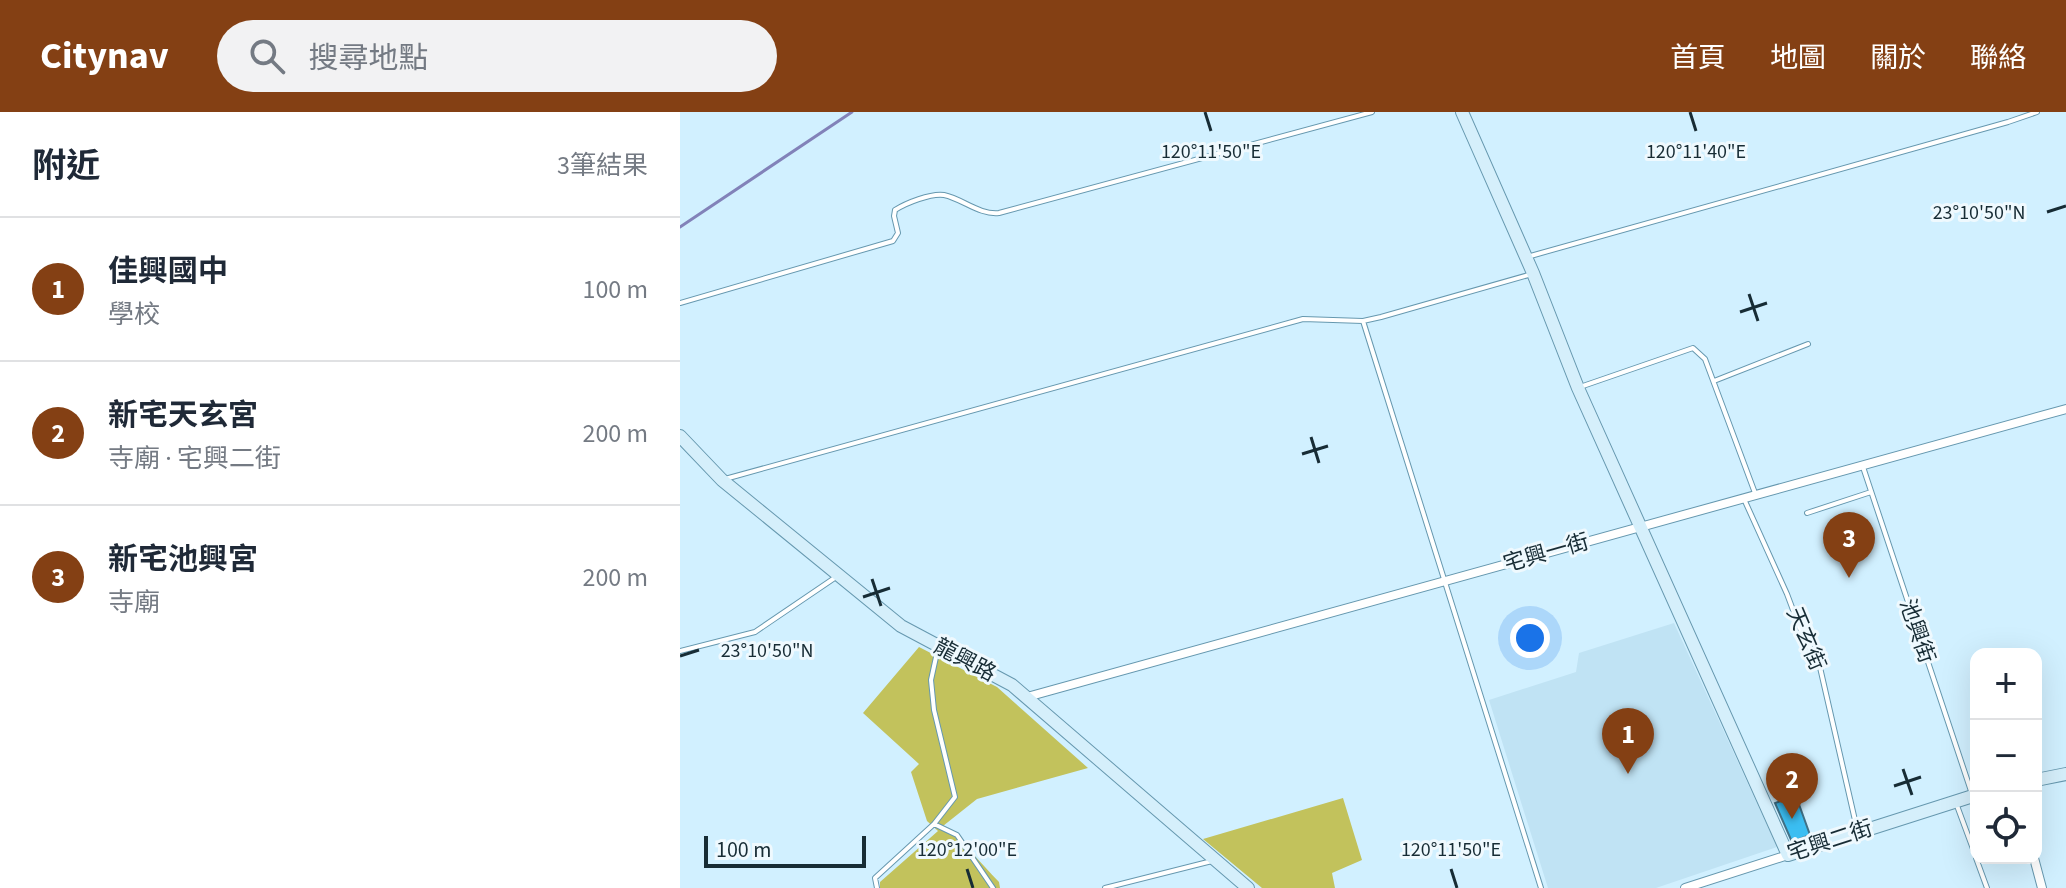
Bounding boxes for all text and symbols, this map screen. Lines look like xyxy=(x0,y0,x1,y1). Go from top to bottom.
search box xyxy=(217,20,777,92)
text: Citynav xyxy=(40,29,169,83)
icon: search xyxy=(245,34,289,78)
text: 搜尋地點 xyxy=(309,37,429,80)
text: 首頁 xyxy=(1670,38,1726,78)
text: 地圖 xyxy=(1770,38,1826,78)
text: 關於 xyxy=(1870,38,1926,78)
text: 聯絡 xyxy=(1970,38,2026,78)
text: 120°11'50"E xyxy=(1161,138,1261,166)
text: 120°11'40"E xyxy=(1646,138,1746,166)
text: 附近 xyxy=(32,142,100,191)
text: 3筆結果 xyxy=(557,147,648,184)
text: 23°10'50"N xyxy=(1933,199,2025,227)
text: 佳興國中 xyxy=(108,250,228,293)
text: 1 xyxy=(51,271,65,308)
text: 100 m xyxy=(582,271,648,308)
text: 學校 xyxy=(108,296,160,333)
text: 新宅天玄宮 xyxy=(108,394,258,437)
text: 2 xyxy=(51,415,65,452)
text: 200 m xyxy=(582,415,648,452)
text: 寺廟 · 宅興二街 xyxy=(108,440,281,477)
pin: 3 xyxy=(1823,512,1875,578)
street label: 宅興一街 xyxy=(1499,525,1593,581)
text: 新宅池興宮 xyxy=(108,538,258,581)
text: 3 xyxy=(51,559,65,596)
text: 200 m xyxy=(582,559,648,596)
text: 寺廟 xyxy=(108,584,160,621)
street label: 池興街 xyxy=(1891,595,1943,667)
street label: 天玄街 xyxy=(1778,602,1834,676)
your location xyxy=(1510,618,1550,658)
street label: 龍興路 xyxy=(928,630,1002,690)
text: 23°10'50"N xyxy=(721,637,813,665)
map controls xyxy=(1970,648,2042,864)
button: + xyxy=(1970,648,2042,720)
pin: 1 xyxy=(1602,708,1654,774)
button: − xyxy=(1970,720,2042,792)
pin: 2 xyxy=(1766,753,1818,819)
button: locate xyxy=(1970,792,2042,864)
street label: 宅興二街 xyxy=(1783,812,1877,870)
scale bar xyxy=(704,832,866,868)
text: 100 m xyxy=(716,834,771,866)
text: 120°12'00"E xyxy=(917,836,1017,864)
text: 120°11'50"E xyxy=(1401,836,1501,864)

